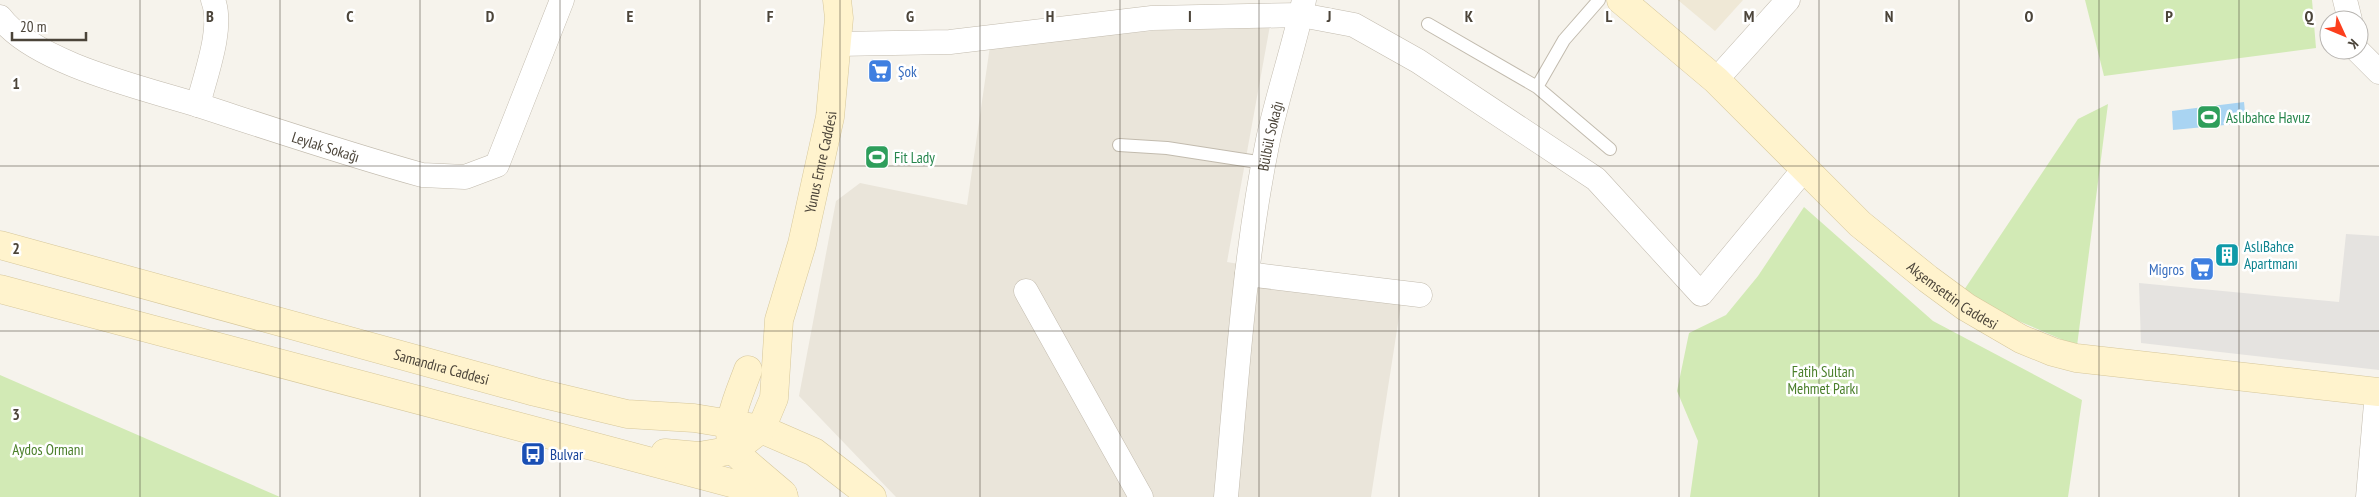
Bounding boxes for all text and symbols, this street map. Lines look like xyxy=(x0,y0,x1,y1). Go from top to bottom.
text: B xyxy=(206,6,214,26)
text: C xyxy=(346,6,354,26)
text: D xyxy=(486,6,495,26)
text: E xyxy=(627,6,634,26)
text: F xyxy=(767,6,774,26)
text: G xyxy=(906,6,914,26)
text: H xyxy=(1046,6,1054,26)
text: I xyxy=(1188,6,1192,26)
text: J xyxy=(1326,6,1331,26)
text: K xyxy=(1465,6,1474,26)
text: L xyxy=(1606,6,1613,26)
text: M xyxy=(1744,6,1754,26)
text: N xyxy=(1885,6,1893,26)
text: O xyxy=(2025,6,2034,26)
text: P xyxy=(2165,6,2173,26)
text: Q xyxy=(2305,6,2315,26)
scale bar xyxy=(12,10,86,42)
north arrow xyxy=(2319,10,2369,60)
text: 20 m xyxy=(20,17,46,36)
text: K xyxy=(2344,35,2362,53)
supermarket icon: Şok xyxy=(867,58,893,84)
place label: Şok xyxy=(898,62,917,81)
text: 1 xyxy=(12,73,20,93)
street label: Bülbül Sokağı xyxy=(1253,99,1287,172)
sports icon: Aslıbahce Havuz xyxy=(2196,104,2222,130)
place label: Aslıbahce Havuz xyxy=(2226,108,2310,127)
street label: Yunus Emre Caddesi xyxy=(800,110,840,215)
street label: Leylak Sokağı xyxy=(290,127,362,166)
sports icon: Fit Lady xyxy=(864,144,890,170)
place label: Fit Lady xyxy=(894,148,935,167)
place label: AslıBahce Apartmanı xyxy=(2244,237,2298,273)
text: 2 xyxy=(12,238,20,258)
building icon: AslıBahce Apartmanı xyxy=(2214,242,2240,268)
supermarket icon: Migros xyxy=(2189,256,2215,282)
street label: Akşemsettin Caddesi xyxy=(1904,257,2002,333)
place label: Migros xyxy=(2149,260,2184,279)
street label: Samandıra Caddesi xyxy=(392,344,491,389)
park label: Fatih Sultan Mehmet Parkı xyxy=(1787,362,1859,398)
text: 3 xyxy=(12,404,20,424)
park label: Aydos Ormanı xyxy=(12,440,84,459)
bus stop icon: Bulvar xyxy=(520,441,546,467)
place label: Bulvar xyxy=(550,445,584,464)

